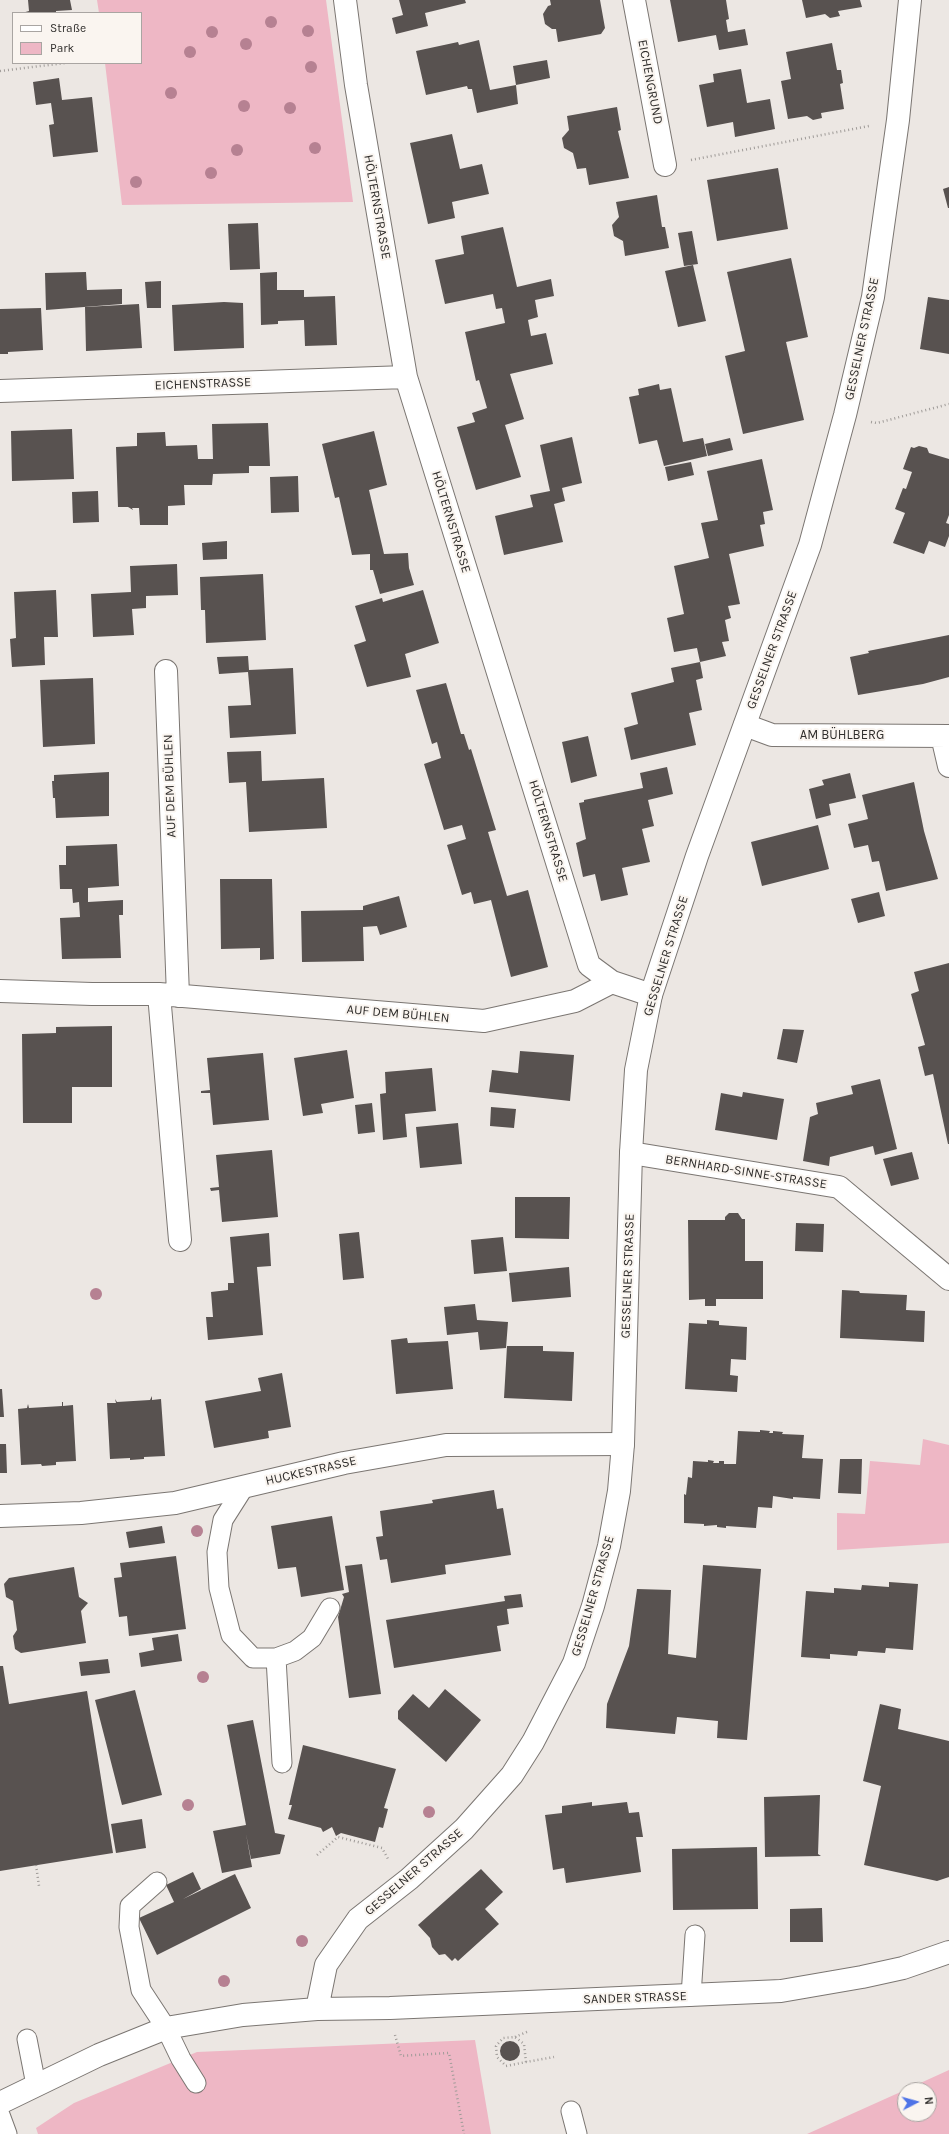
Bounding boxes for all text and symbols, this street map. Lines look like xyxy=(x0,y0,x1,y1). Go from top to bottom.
legend xyxy=(12,12,142,64)
text: Straße xyxy=(50,21,86,35)
street label: EICHENGRUND xyxy=(634,38,666,126)
text: Park xyxy=(50,41,74,55)
street label: HÖLTERNSTRASSE xyxy=(360,153,394,261)
street label: GESSELNER STRASSE xyxy=(841,276,883,402)
street label: EICHENSTRASSE xyxy=(154,375,252,393)
street label: HÖLTERNSTRASSE xyxy=(428,469,474,575)
street label: GESSELNER STRASSE xyxy=(743,589,801,711)
street label: AM BÜHLBERG xyxy=(800,727,884,743)
street label: AUF DEM BÜHLEN xyxy=(160,734,180,838)
street label: HÖLTERNSTRASSE xyxy=(525,778,571,884)
street label: GESSELNER STRASSE xyxy=(640,894,692,1018)
street label: AUF DEM BÜHLEN xyxy=(346,1002,450,1026)
street label: BERNHARD-SINNE-STRASSE xyxy=(664,1152,828,1192)
street label: GESSELNER STRASSE xyxy=(618,1213,638,1339)
street label: HUCKESTRASSE xyxy=(264,1453,358,1489)
street label: GESSELNER STRASSE xyxy=(568,1534,618,1658)
street label: GESSELNER STRASSE xyxy=(362,1825,466,1919)
street label: SANDER STRASSE xyxy=(583,1988,687,2008)
north arrow xyxy=(897,2082,937,2122)
text: N xyxy=(922,2096,935,2105)

